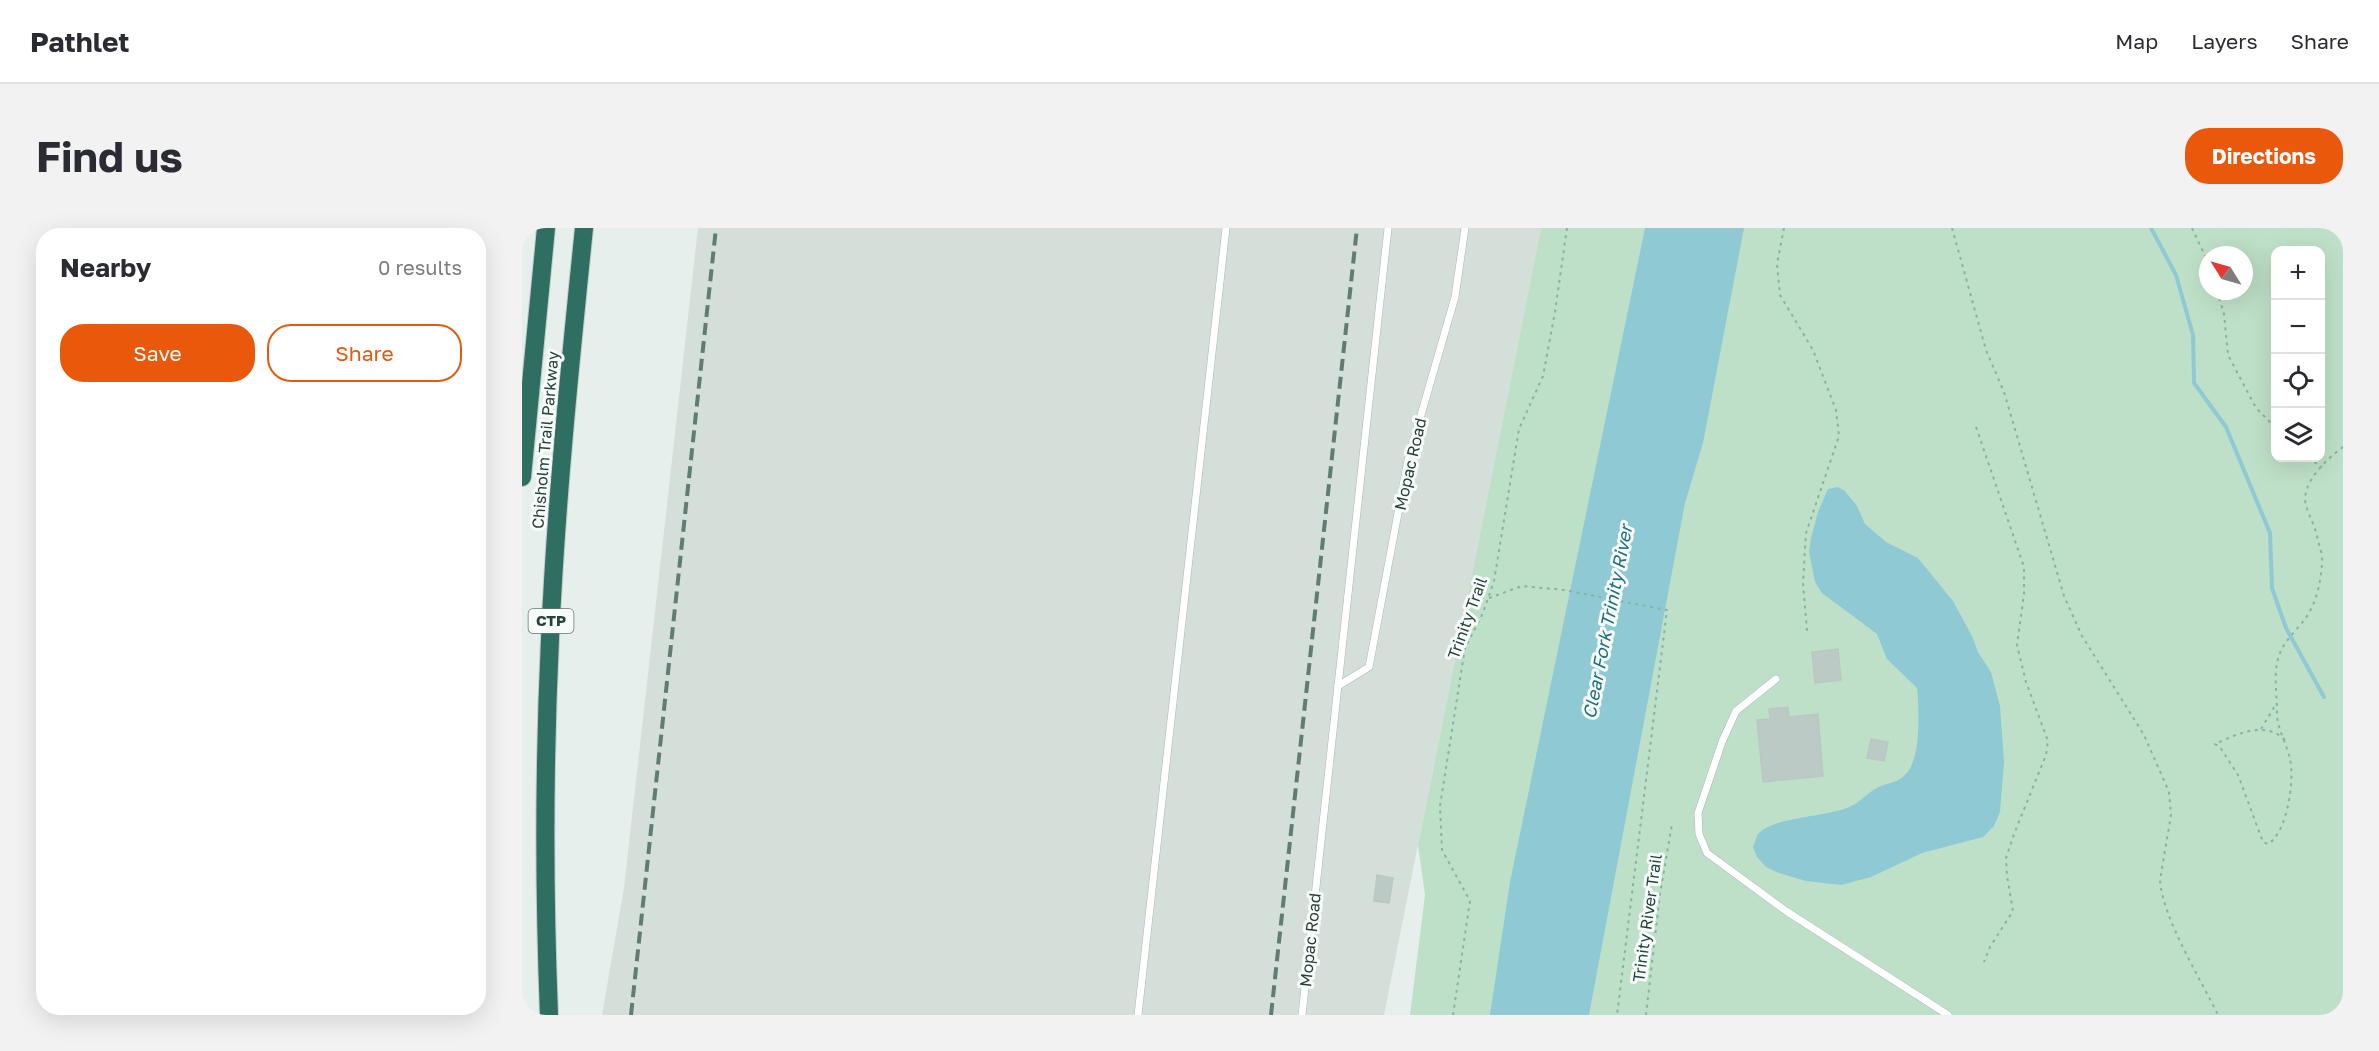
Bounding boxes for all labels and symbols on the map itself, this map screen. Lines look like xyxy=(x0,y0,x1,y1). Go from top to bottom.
north arrow xyxy=(2199,246,2253,300)
street label: Chisholm Trail Parkway xyxy=(527,350,563,530)
street label: Mopac Road xyxy=(1390,416,1430,512)
water label: Clear Fork Trinity River xyxy=(1577,520,1637,720)
street label: Trinity Trail xyxy=(1443,574,1491,662)
road number: CTP xyxy=(528,609,573,633)
street label: Trinity River Trail xyxy=(1628,853,1666,983)
street label: Mopac Road xyxy=(1295,892,1325,988)

